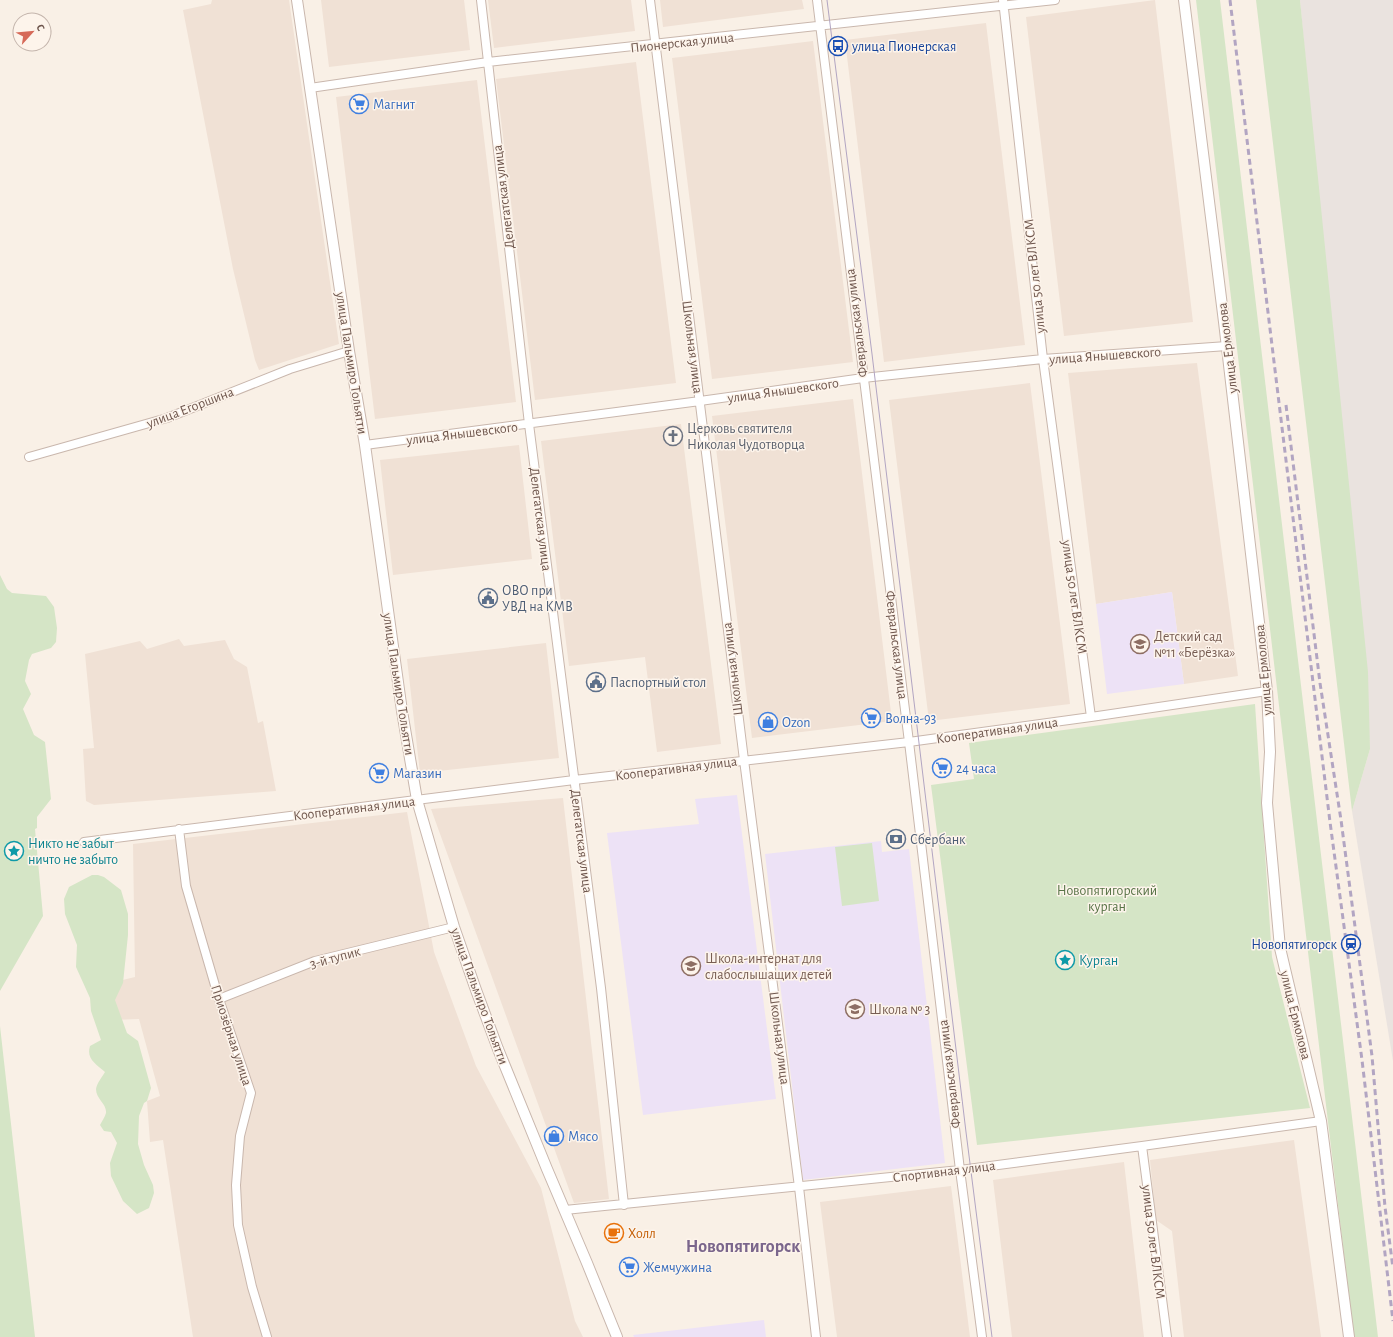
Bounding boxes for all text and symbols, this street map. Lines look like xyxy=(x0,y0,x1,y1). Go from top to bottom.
north arrow xyxy=(12,12,52,52)
text: С xyxy=(34,22,47,33)
street label: Пионерская улица xyxy=(630,31,735,55)
bus stop icon: улица Пионерская xyxy=(827,35,849,57)
place label: улица Пионерская xyxy=(851,40,956,54)
supermarket icon: Магнит xyxy=(348,93,370,115)
place label: Магнит xyxy=(373,98,416,112)
street label: Делегатская улица xyxy=(491,144,517,250)
street label: улица 50 лет ВЛКСМ xyxy=(1022,218,1048,335)
street label: Февральская улица xyxy=(843,267,871,378)
street label: улица Пальмиро Тольятти xyxy=(333,290,369,435)
street label: Школьная улица xyxy=(679,300,705,395)
street label: улица Ермолова xyxy=(1215,301,1241,395)
street label: улица Янышевского xyxy=(1048,345,1162,367)
street label: улица Янышевского xyxy=(726,376,840,406)
street label: улица Егоршина xyxy=(144,385,236,431)
street label: улица Янышевского xyxy=(405,420,519,448)
place label: Церковь святителя Николая Чудотворца xyxy=(687,422,806,452)
church icon: Церковь святителя Николая Чудотворца xyxy=(662,425,684,447)
street label: Делегатская улица xyxy=(527,466,553,572)
street label: улица 50 лет ВЛКСМ xyxy=(1059,538,1089,655)
place label: ОВО при УВД на КМВ xyxy=(502,584,573,614)
public building icon: ОВО при УВД на КМВ xyxy=(477,587,499,609)
street label: Февральская улица xyxy=(882,590,910,701)
street label: улица Пальмиро Тольятти xyxy=(380,611,416,756)
street label: Школьная улица xyxy=(720,621,746,716)
street label: улица Ермолова xyxy=(1253,623,1275,717)
place label: Детский сад №11 «Берёзка» xyxy=(1154,630,1235,660)
school or university icon: Детский сад №11 «Берёзка» xyxy=(1129,633,1151,655)
public building icon: Паспортный стол xyxy=(585,671,607,693)
place label: Паспортный стол xyxy=(610,676,706,690)
supermarket icon: Волна-93 xyxy=(860,707,882,729)
shop icon: Ozon xyxy=(757,711,779,733)
place label: Волна-93 xyxy=(885,712,937,726)
street label: Кооперативная улица xyxy=(935,715,1060,746)
place label: Ozon xyxy=(782,716,810,730)
street label: Кооперативная улица xyxy=(614,754,739,783)
supermarket icon: 24 часа xyxy=(931,757,953,779)
supermarket icon: Магазин xyxy=(368,762,390,784)
place label: 24 часа xyxy=(956,762,997,776)
place label: Магазин xyxy=(393,767,442,781)
street label: Делегатская улица xyxy=(568,788,594,894)
street label: Кооперативная улица xyxy=(292,794,417,823)
bank icon: Сбербанк xyxy=(885,828,907,850)
place label: Сбербанк xyxy=(910,833,966,847)
place label: Никто не забыт ничто не забыто xyxy=(28,837,118,867)
place icon: Никто не забыт ничто не забыто xyxy=(3,840,25,862)
park label: Новопятигорский курган xyxy=(1057,884,1157,914)
street label: улица Пальмиро Тольятти xyxy=(448,925,510,1066)
station icon: Новопятигорск xyxy=(1340,933,1362,955)
place label: Новопятигорск xyxy=(1251,938,1338,952)
street label: 3-й тупик xyxy=(308,944,363,971)
place icon: Курган xyxy=(1054,949,1076,971)
place label: Школа-интернат для слабослышащих детей xyxy=(705,952,832,982)
place label: Курган xyxy=(1079,954,1118,968)
school or university icon: Школа-интернат для слабослышащих детей xyxy=(680,955,702,977)
street label: улица Ермолова xyxy=(1277,968,1313,1062)
street label: Приозёрная улица xyxy=(208,983,254,1088)
street label: Школьная улица xyxy=(766,991,792,1086)
school or university icon: Школа № 3 xyxy=(844,998,866,1020)
place label: Школа № 3 xyxy=(869,1003,931,1017)
street label: Февральская улица xyxy=(936,1018,964,1129)
shop icon: Мясо xyxy=(543,1125,565,1147)
place label: Мясо xyxy=(568,1130,599,1144)
street label: Спортивная улица xyxy=(892,1159,997,1185)
street label: улица 50 лет ВЛКСМ xyxy=(1139,1183,1167,1300)
cafe icon: Холл xyxy=(603,1222,625,1244)
place label: Холл xyxy=(628,1227,656,1241)
district label: Новопятигорск xyxy=(686,1238,800,1256)
supermarket icon: Жемчужина xyxy=(618,1256,640,1278)
place label: Жемчужина xyxy=(643,1261,712,1275)

